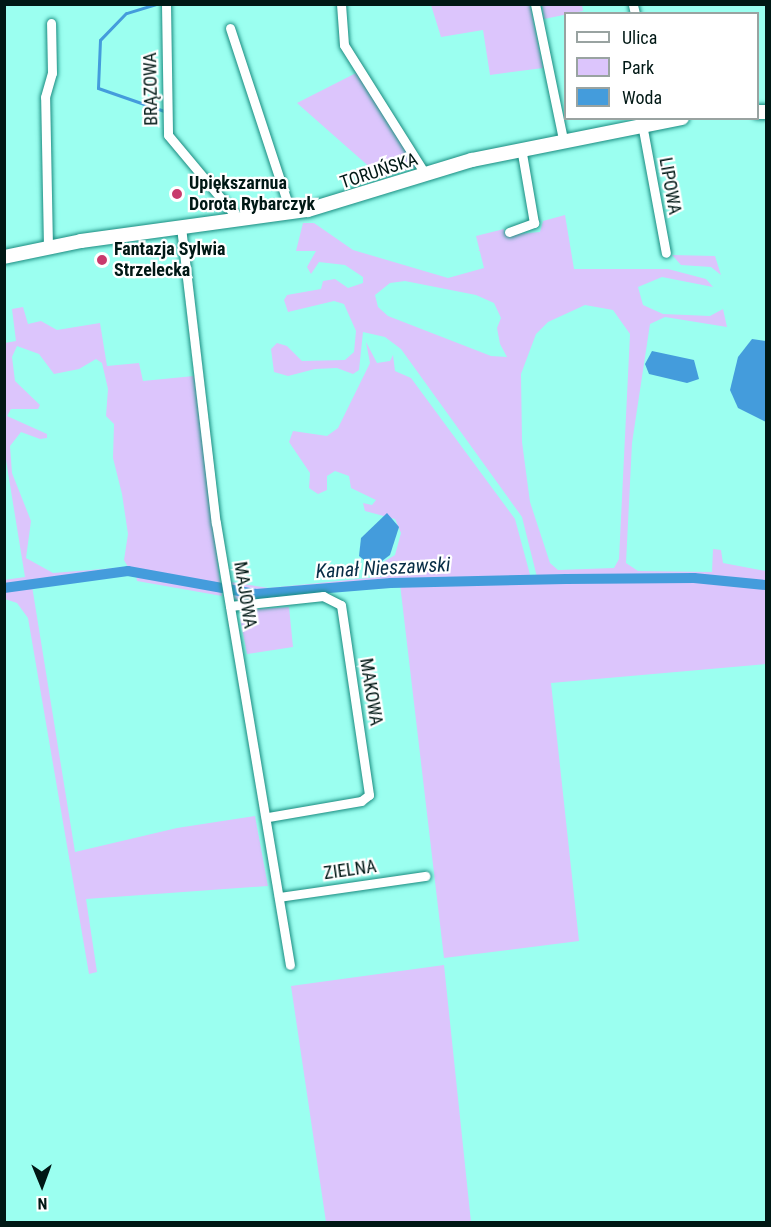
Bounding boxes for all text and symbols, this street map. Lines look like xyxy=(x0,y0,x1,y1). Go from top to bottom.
legend xyxy=(564,12,759,120)
text: Ulica xyxy=(622,27,657,48)
street label: BRĄZOWA xyxy=(140,52,162,126)
text: Park xyxy=(622,57,654,78)
text: Woda xyxy=(622,87,662,108)
street label: TORUŃSKA xyxy=(337,148,421,194)
street label: LIPOWA xyxy=(654,156,686,216)
place label: Upiększarnua Dorota Rybarczyk xyxy=(189,173,315,216)
marker: Upiększarnua Dorota Rybarczyk xyxy=(170,187,184,201)
place label: Fantazja Sylwia Strzelecka xyxy=(114,239,225,282)
marker: Fantazja Sylwia Strzelecka xyxy=(95,253,109,267)
water label: Kanał Nieszawski xyxy=(315,552,451,584)
street label: MAJOWA xyxy=(229,560,261,630)
street label: MAKOWA xyxy=(355,657,387,727)
street label: ZIELNA xyxy=(322,856,378,884)
north arrow xyxy=(12,1155,72,1215)
text: N xyxy=(37,1194,47,1213)

